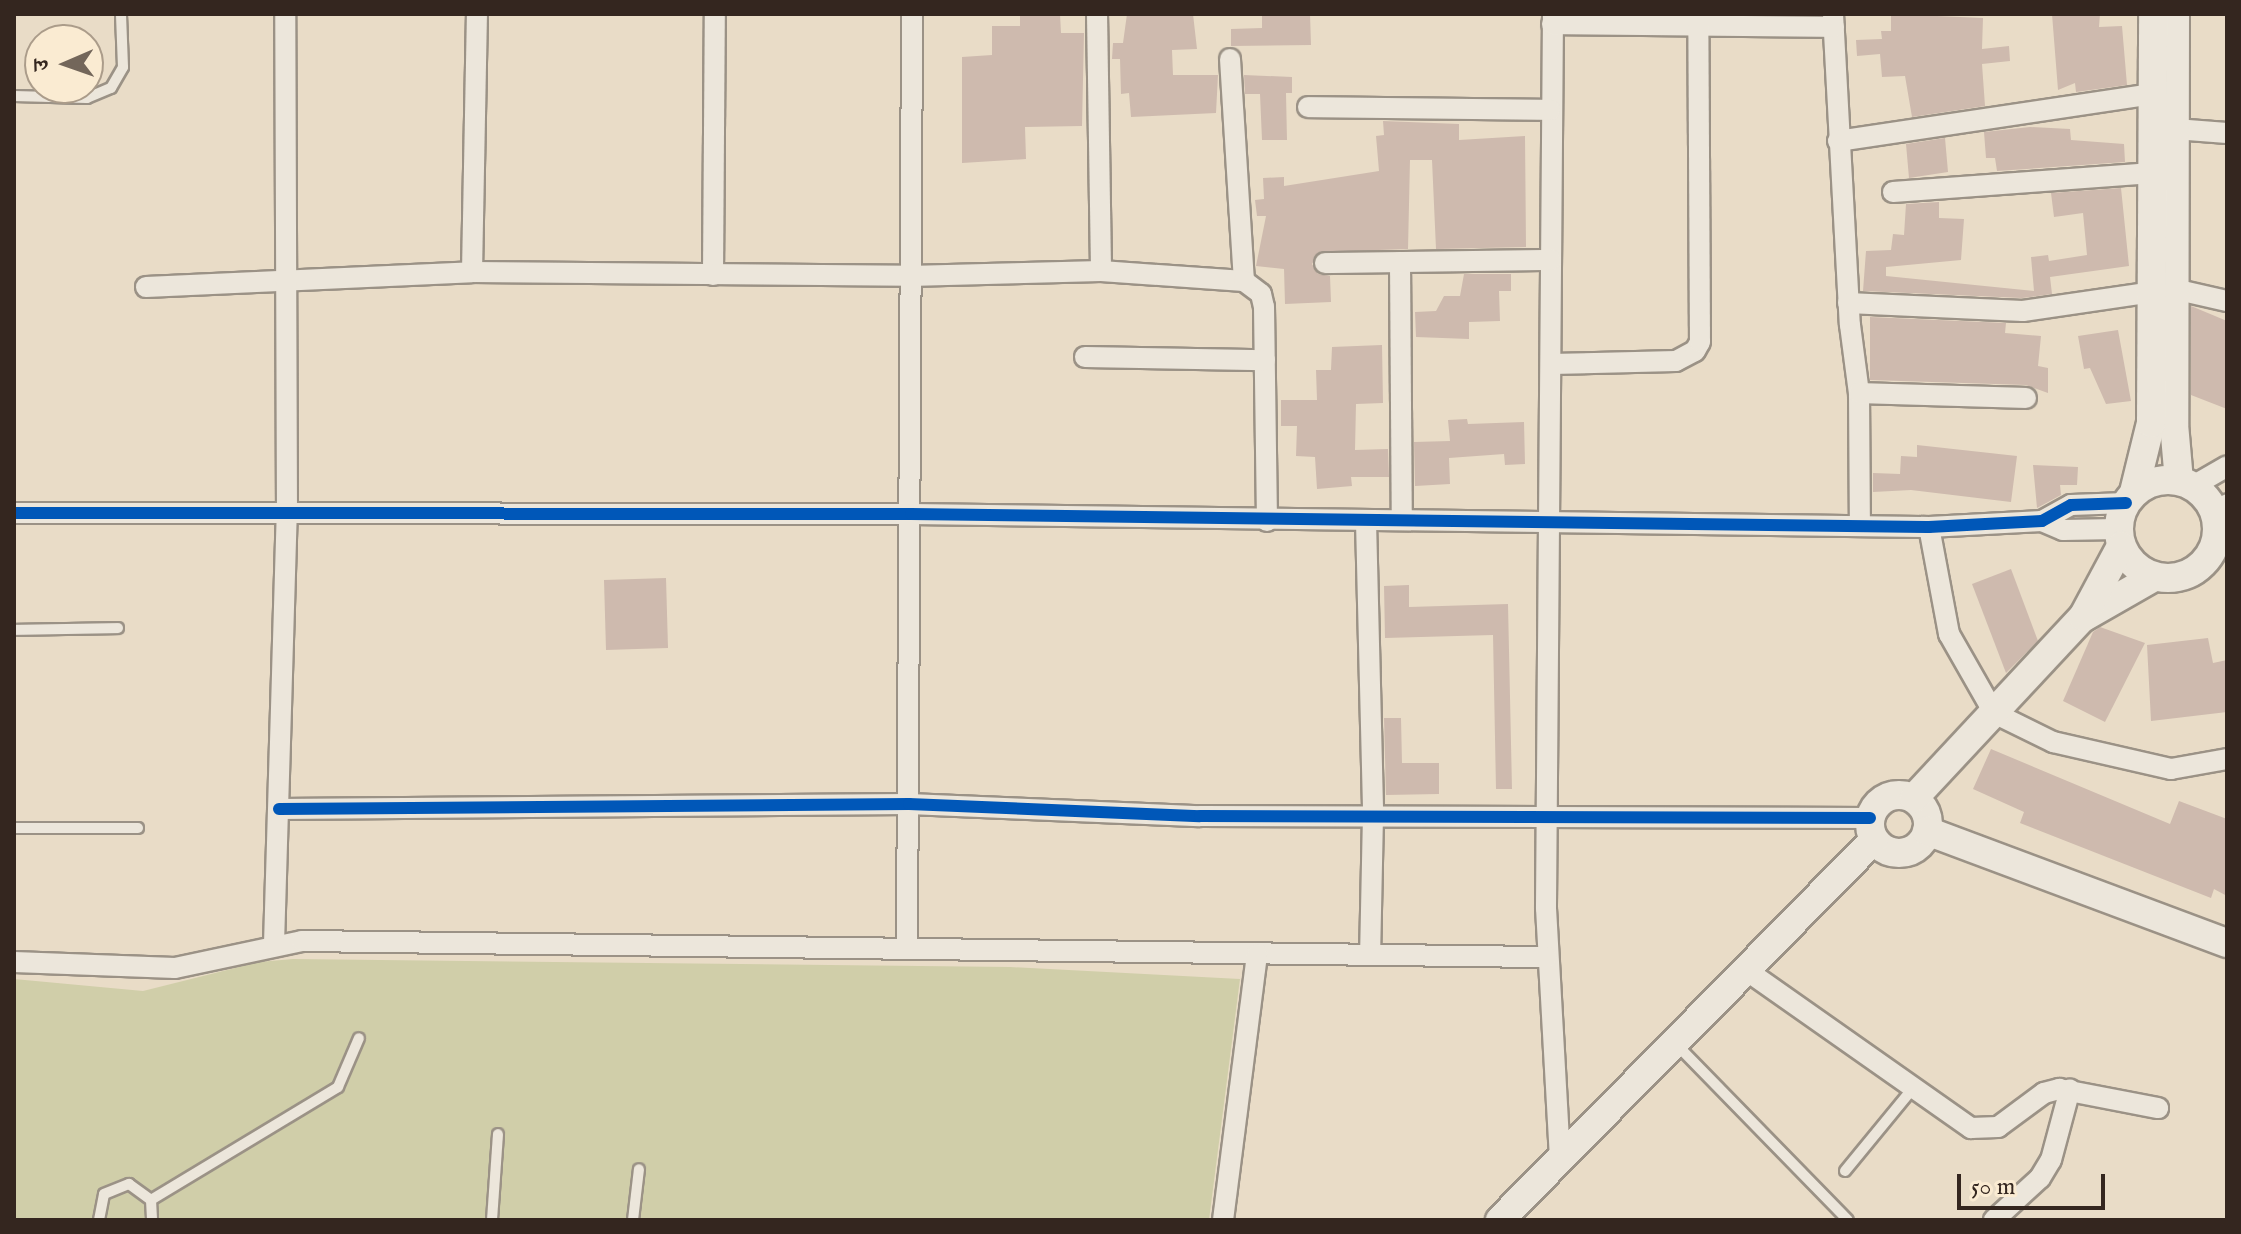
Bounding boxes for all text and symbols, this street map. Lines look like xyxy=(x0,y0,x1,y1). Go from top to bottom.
north arrow xyxy=(24,24,104,104)
text: उ xyxy=(28,59,56,71)
scale bar xyxy=(1961,1158,2109,1208)
text: 50 m xyxy=(1971,1172,2015,1203)

